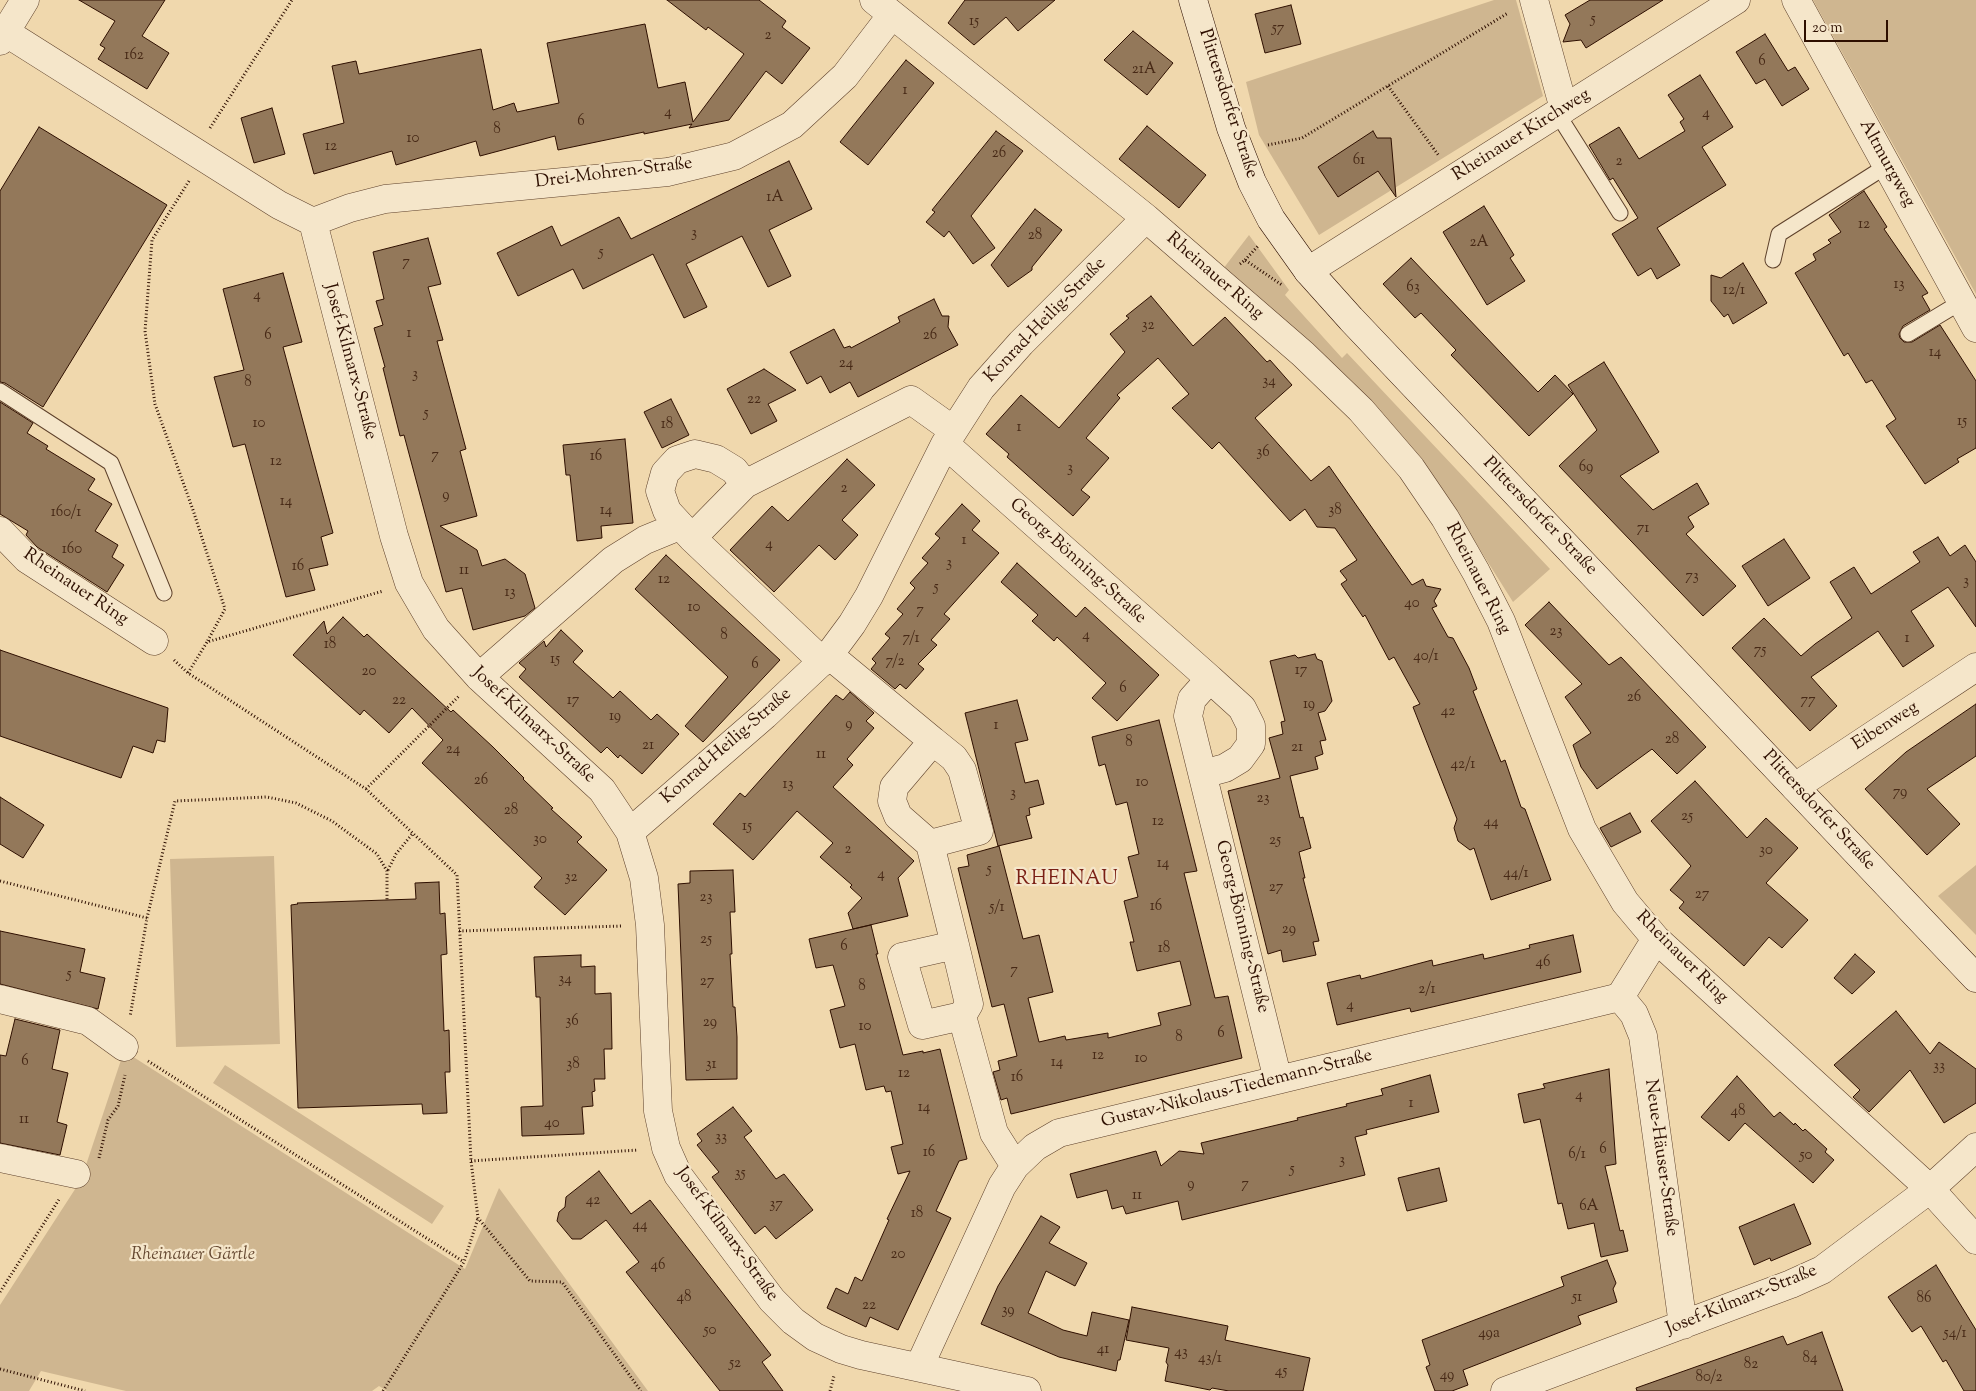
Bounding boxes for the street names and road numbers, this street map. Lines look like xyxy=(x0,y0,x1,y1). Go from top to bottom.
street label: Plittersdorfer Straße xyxy=(1193,27,1261,181)
street label: Rheinauer Kirchweg xyxy=(1449,85,1595,187)
street label: Altmurgweg xyxy=(1853,117,1919,211)
street label: Drei-Mohren-Straße xyxy=(534,154,694,194)
street label: Rheinauer Ring xyxy=(1161,229,1267,325)
street label: Konrad-Heilig-Straße xyxy=(981,254,1111,388)
street label: Josef-Kilmarx-Straße xyxy=(318,282,380,442)
street label: Plittersdorfer Straße xyxy=(1477,453,1601,581)
street label: Georg-Bönning-Straße xyxy=(1004,495,1150,629)
street label: Rheinauer Ring xyxy=(1440,520,1514,638)
street label: Rheinauer Ring xyxy=(18,545,132,631)
street label: Josef-Kilmarx-Straße xyxy=(467,663,599,789)
street label: Konrad-Heilig-Straße xyxy=(657,684,797,810)
street label: Eibenweg xyxy=(1849,698,1923,756)
street label: Plittersdorfer Straße xyxy=(1757,747,1879,875)
street label: Georg-Bönning-Straße xyxy=(1209,838,1273,1016)
street label: Rheinauer Ring xyxy=(1630,907,1732,1009)
street label: Gustav-Nikolaus-Tiedemann-Straße xyxy=(1099,1046,1375,1134)
street label: Neue-Häuser-Straße xyxy=(1638,1078,1682,1238)
street label: Josef-Kilmarx-Straße xyxy=(670,1164,782,1306)
street label: Josef-Kilmarx-Straße xyxy=(1663,1261,1821,1341)

